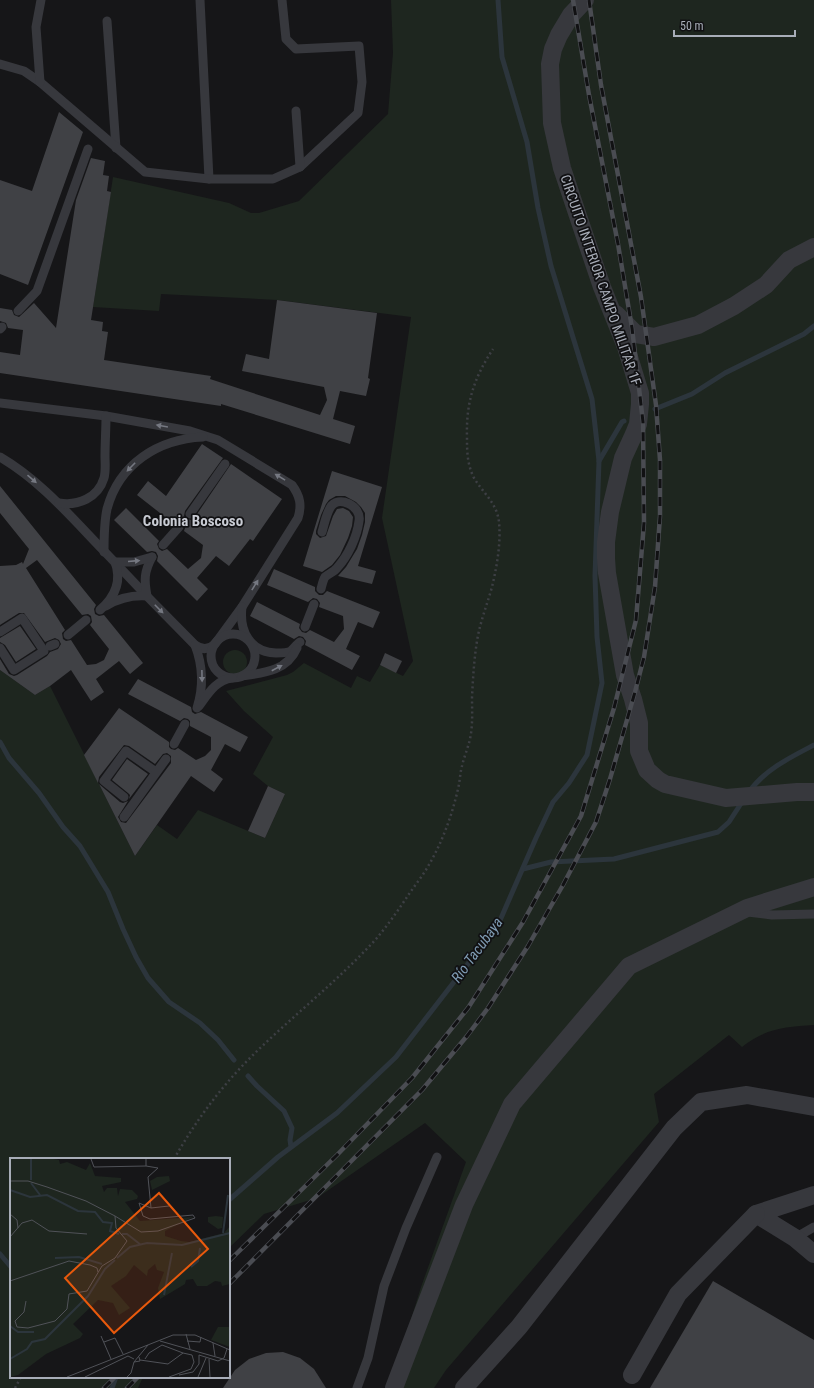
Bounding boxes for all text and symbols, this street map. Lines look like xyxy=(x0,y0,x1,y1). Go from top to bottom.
scale bar xyxy=(674,12,795,38)
text: 50 m xyxy=(680,19,704,33)
street label: CIRCUITO INTERIOR CAMPO MILITAR 1F xyxy=(557,172,645,388)
one-way arrow xyxy=(156,422,168,428)
one-way arrow xyxy=(127,462,136,472)
one-way arrow xyxy=(274,473,286,480)
one-way arrow xyxy=(27,475,37,484)
district label: Colonia Boscoso xyxy=(143,512,243,530)
one-way arrow xyxy=(128,558,140,565)
one-way arrow xyxy=(252,579,259,591)
one-way arrow xyxy=(155,604,164,614)
one-way arrow xyxy=(271,665,283,671)
one-way arrow xyxy=(198,670,205,682)
water label: Río Tacubaya xyxy=(447,914,507,986)
inset map xyxy=(10,1158,230,1378)

